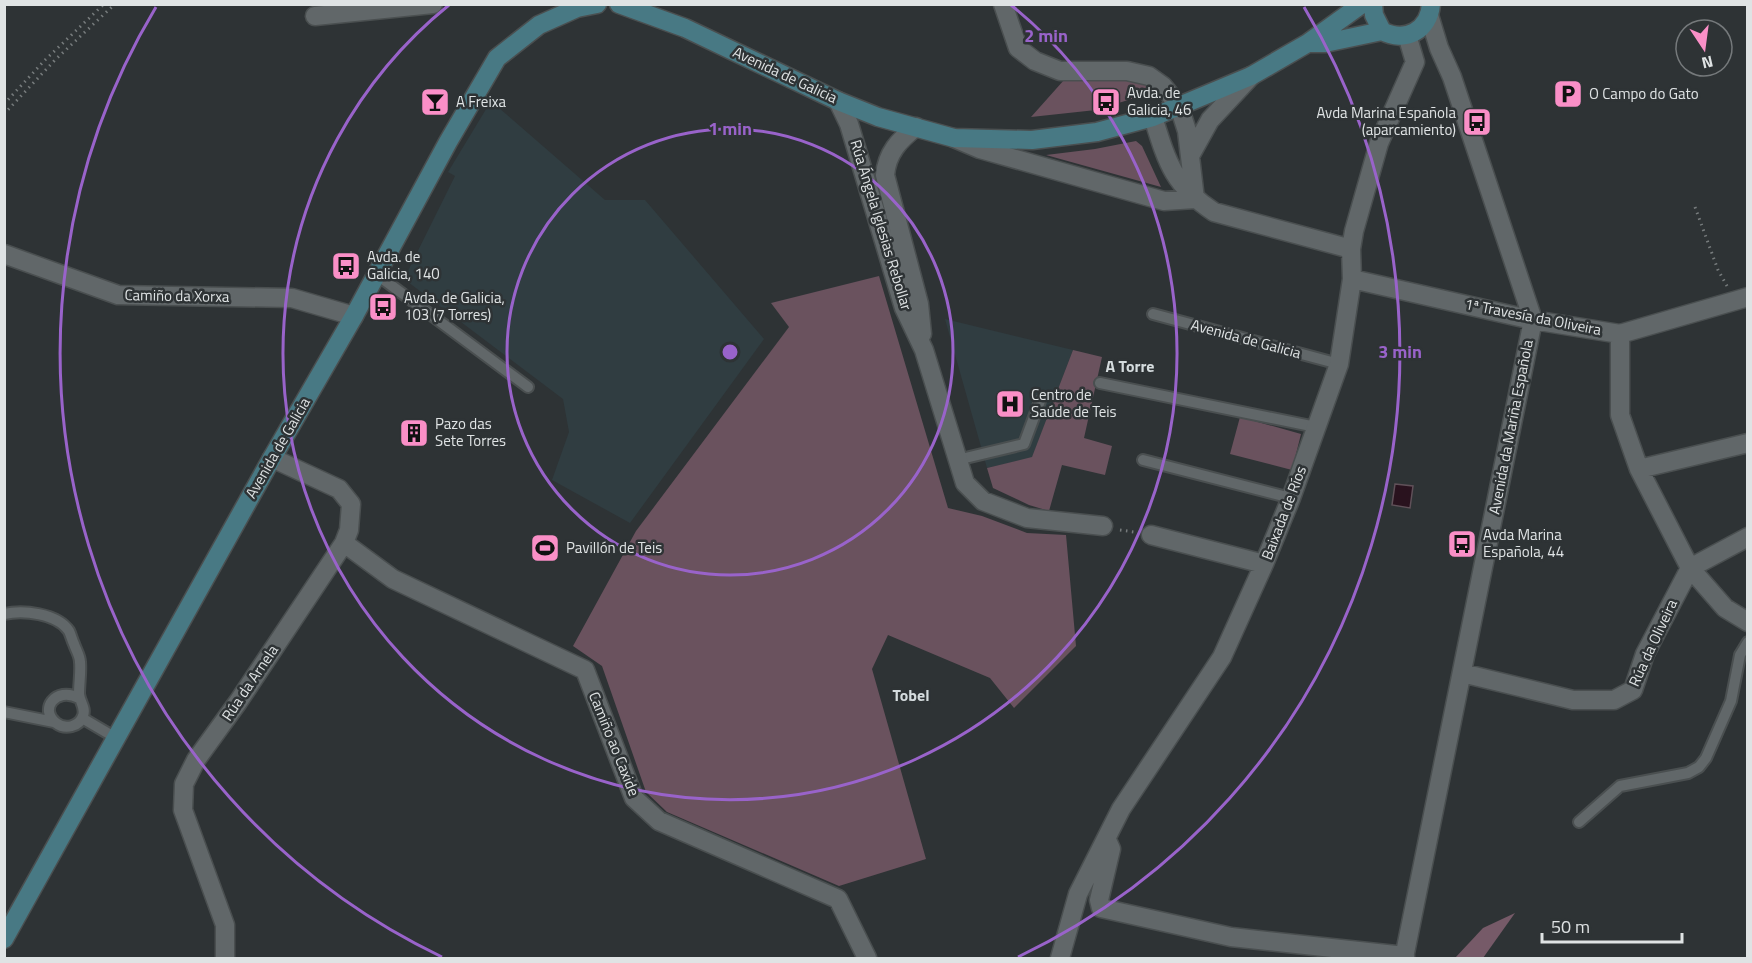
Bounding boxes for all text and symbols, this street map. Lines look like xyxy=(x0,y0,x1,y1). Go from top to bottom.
north arrow xyxy=(1674,18,1734,78)
text: 2 min xyxy=(1024,22,1068,49)
street label: Avenida de Galicia xyxy=(729,40,842,109)
text: N xyxy=(1699,50,1715,76)
parking icon: O Campo do Gato xyxy=(1552,78,1584,110)
place label: Avda. de Galicia, 46 xyxy=(1127,81,1191,121)
place label: O Campo do Gato xyxy=(1589,82,1699,105)
bar icon: A Freixa xyxy=(419,86,451,118)
bus stop icon: Avda. de Galicia, 46 xyxy=(1090,86,1122,118)
place label: A Freixa xyxy=(456,90,506,113)
place label: Avda Marina Española (aparcamiento) xyxy=(1316,101,1456,141)
bus stop icon: Avda Marina Española (aparcamiento) xyxy=(1461,106,1493,138)
text: 1 min xyxy=(708,115,752,142)
street label: Rúa Ángela Iglesias Rebollar xyxy=(845,137,918,313)
place label: Avda. de Galicia, 140 xyxy=(367,245,440,285)
bus stop icon: Avda. de Galicia, 140 xyxy=(330,250,362,282)
street label: Camiño da Xorxa xyxy=(124,283,230,308)
place label: Avda. de Galicia, 103 (7 Torres) xyxy=(404,286,505,326)
bus stop icon: Avda. de Galicia, 103 (7 Torres) xyxy=(367,291,399,323)
street label: 1ª Travesía da Oliveira xyxy=(1463,292,1604,341)
street label: Avenida de Galicia xyxy=(1189,313,1304,364)
street label: Avenida da Mariña Española xyxy=(1482,337,1539,516)
text: 3 min xyxy=(1378,338,1422,365)
centre of rings xyxy=(720,342,740,362)
district label: A Torre xyxy=(1105,354,1155,378)
place label: Centro de Saúde de Teis xyxy=(1031,383,1117,423)
hospital icon: Centro de Saúde de Teis xyxy=(994,388,1026,420)
street label: Avenida de Galicia xyxy=(239,393,316,502)
place label: Pazo das Sete Torres xyxy=(435,412,506,452)
building icon: Pazo das Sete Torres xyxy=(398,417,430,449)
street label: Baixada de Ríos xyxy=(1255,462,1312,563)
place label: Avda Marina Española, 44 xyxy=(1483,523,1564,563)
bus stop icon: Avda Marina Española, 44 xyxy=(1446,528,1478,560)
sports icon: Pavillón de Teis xyxy=(529,532,561,564)
place label: Pavillón de Teis xyxy=(566,536,662,559)
street label: Rúa da Oliveira xyxy=(1622,595,1683,690)
street label: Rúa da Arnela xyxy=(216,640,284,725)
district label: Tobel xyxy=(892,683,930,707)
street label: Camiño ao Caxide xyxy=(583,688,646,799)
scale bar xyxy=(1542,906,1682,944)
text: 50 m xyxy=(1551,913,1590,940)

